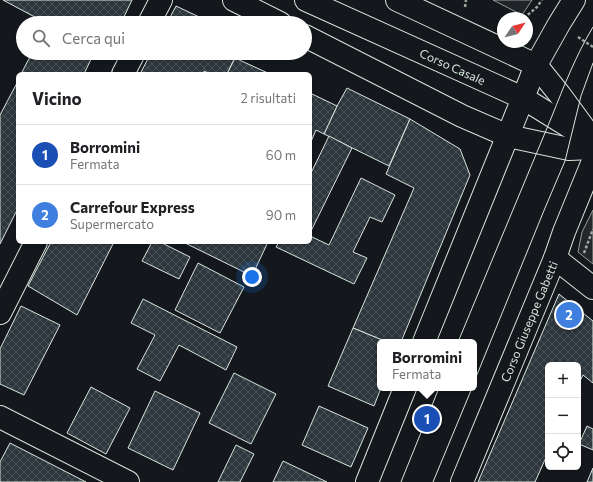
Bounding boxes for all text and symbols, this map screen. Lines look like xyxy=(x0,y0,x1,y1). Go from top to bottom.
north arrow xyxy=(497,12,533,48)
search box xyxy=(16,16,312,60)
icon: search xyxy=(30,27,52,49)
text: Cerca qui xyxy=(62,29,125,47)
street label: Corso Casale xyxy=(418,45,488,87)
text: Vicino xyxy=(32,88,82,109)
text: 2 risultati xyxy=(240,90,296,106)
text: Borromini xyxy=(70,138,140,156)
text: 1 xyxy=(42,147,48,163)
text: 60 m xyxy=(266,147,296,163)
text: Fermata xyxy=(70,156,120,172)
text: Carrefour Express xyxy=(70,198,195,216)
text: 2 xyxy=(41,207,49,223)
text: 90 m xyxy=(266,207,296,223)
text: Supermercato xyxy=(70,216,154,232)
street label: Corso Giuseppe Gabetti xyxy=(497,259,560,384)
your location xyxy=(242,267,262,287)
pin: 2 xyxy=(556,300,582,330)
popup xyxy=(377,339,477,391)
text: Borromini xyxy=(392,348,462,366)
map controls xyxy=(545,362,581,470)
button: + xyxy=(545,362,581,398)
text: Fermata xyxy=(392,366,441,382)
button: − xyxy=(545,398,581,434)
pin: 1 xyxy=(414,404,440,434)
button: locate xyxy=(545,434,581,470)

